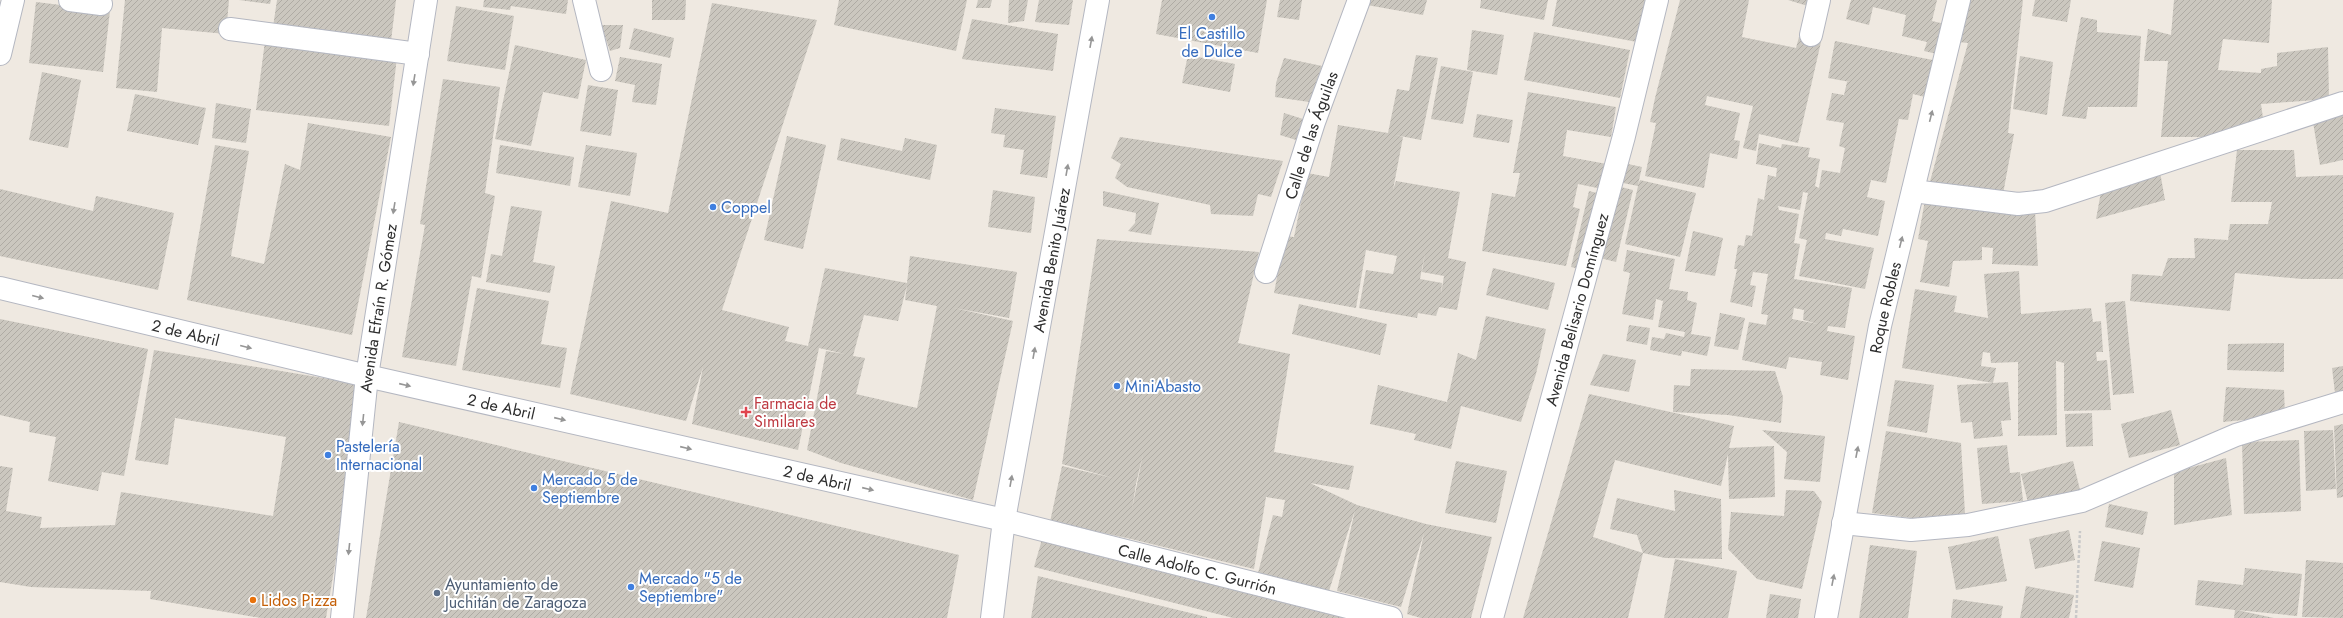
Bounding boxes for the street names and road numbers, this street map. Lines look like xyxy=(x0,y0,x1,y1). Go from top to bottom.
street label: Calle de las Águilas xyxy=(1279,68,1344,202)
street label: Avenida Benito Juárez xyxy=(1027,185,1076,334)
street label: Avenida Belisario Domínguez xyxy=(1540,210,1615,409)
street label: Avenida Efraín R. Gómez xyxy=(354,221,403,394)
street label: Roque Robles xyxy=(1864,259,1907,355)
street label: 2 de Abril xyxy=(149,314,222,352)
street label: 2 de Abril xyxy=(465,388,537,426)
street label: 2 de Abril xyxy=(781,459,853,497)
street label: Calle Adolfo C. Gurrión xyxy=(1116,538,1279,601)

